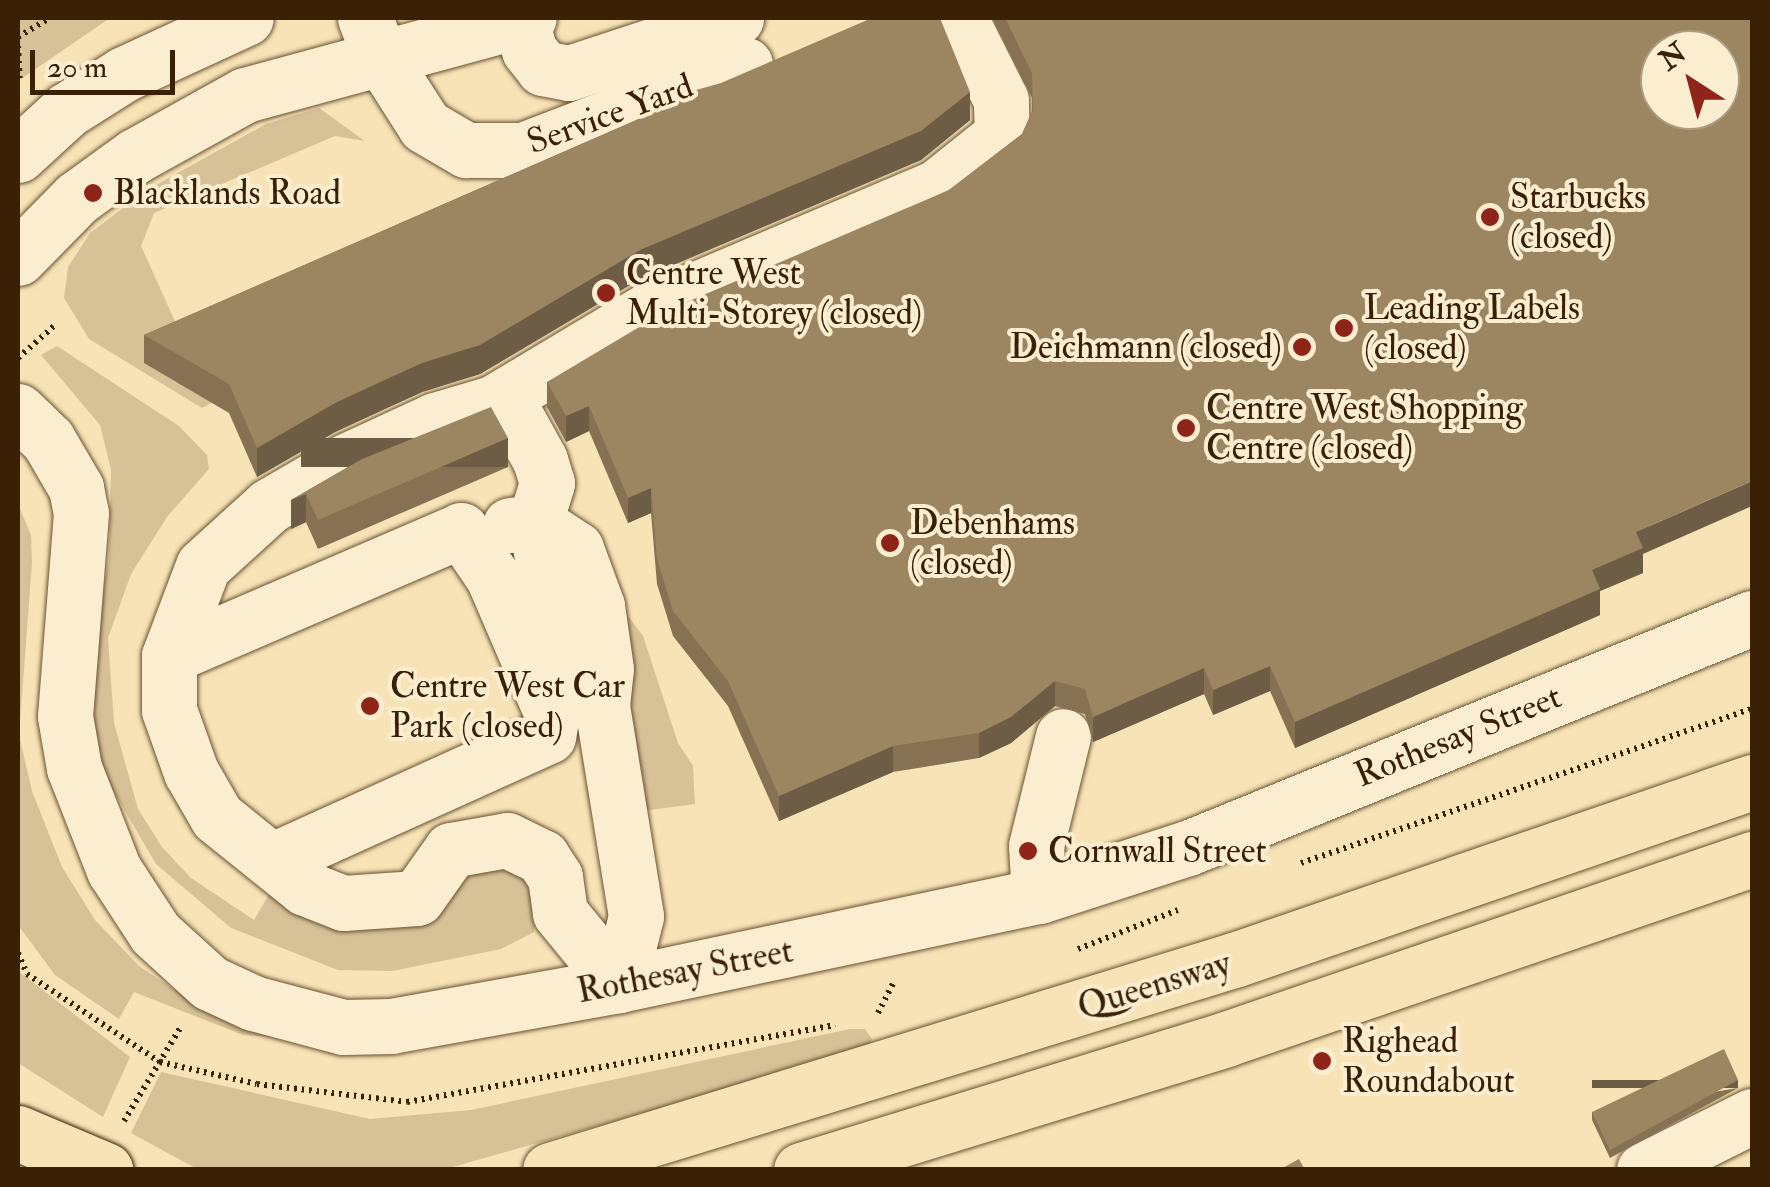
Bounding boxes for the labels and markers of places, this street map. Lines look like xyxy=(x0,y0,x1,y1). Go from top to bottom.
place label: Blacklands Road xyxy=(113,172,341,214)
place label: Starbucks (closed) xyxy=(1510,176,1646,258)
marker: Blacklands Road xyxy=(82,182,104,204)
marker: Starbucks (closed) xyxy=(1479,206,1501,228)
place label: Centre West Multi-Storey (closed) xyxy=(626,252,922,334)
marker: Centre West Multi-Storey (closed) xyxy=(595,282,617,304)
place label: Leading Labels (closed) xyxy=(1364,287,1580,369)
marker: Leading Labels (closed) xyxy=(1333,317,1355,339)
place label: Deichmann (closed) xyxy=(1010,326,1282,368)
marker: Deichmann (closed) xyxy=(1291,336,1313,358)
place label: Centre West Shopping Centre (closed) xyxy=(1206,387,1523,469)
marker: Centre West Shopping Centre (closed) xyxy=(1175,417,1197,439)
place label: Debenhams (closed) xyxy=(910,502,1075,584)
marker: Debenhams (closed) xyxy=(879,532,901,554)
place label: Centre West Car Park (closed) xyxy=(390,665,625,747)
marker: Centre West Car Park (closed) xyxy=(359,695,381,717)
place label: Cornwall Street xyxy=(1048,830,1267,872)
marker: Cornwall Street xyxy=(1017,840,1039,862)
place label: Righead Roundabout xyxy=(1342,1020,1515,1102)
marker: Righead Roundabout xyxy=(1311,1050,1333,1072)

